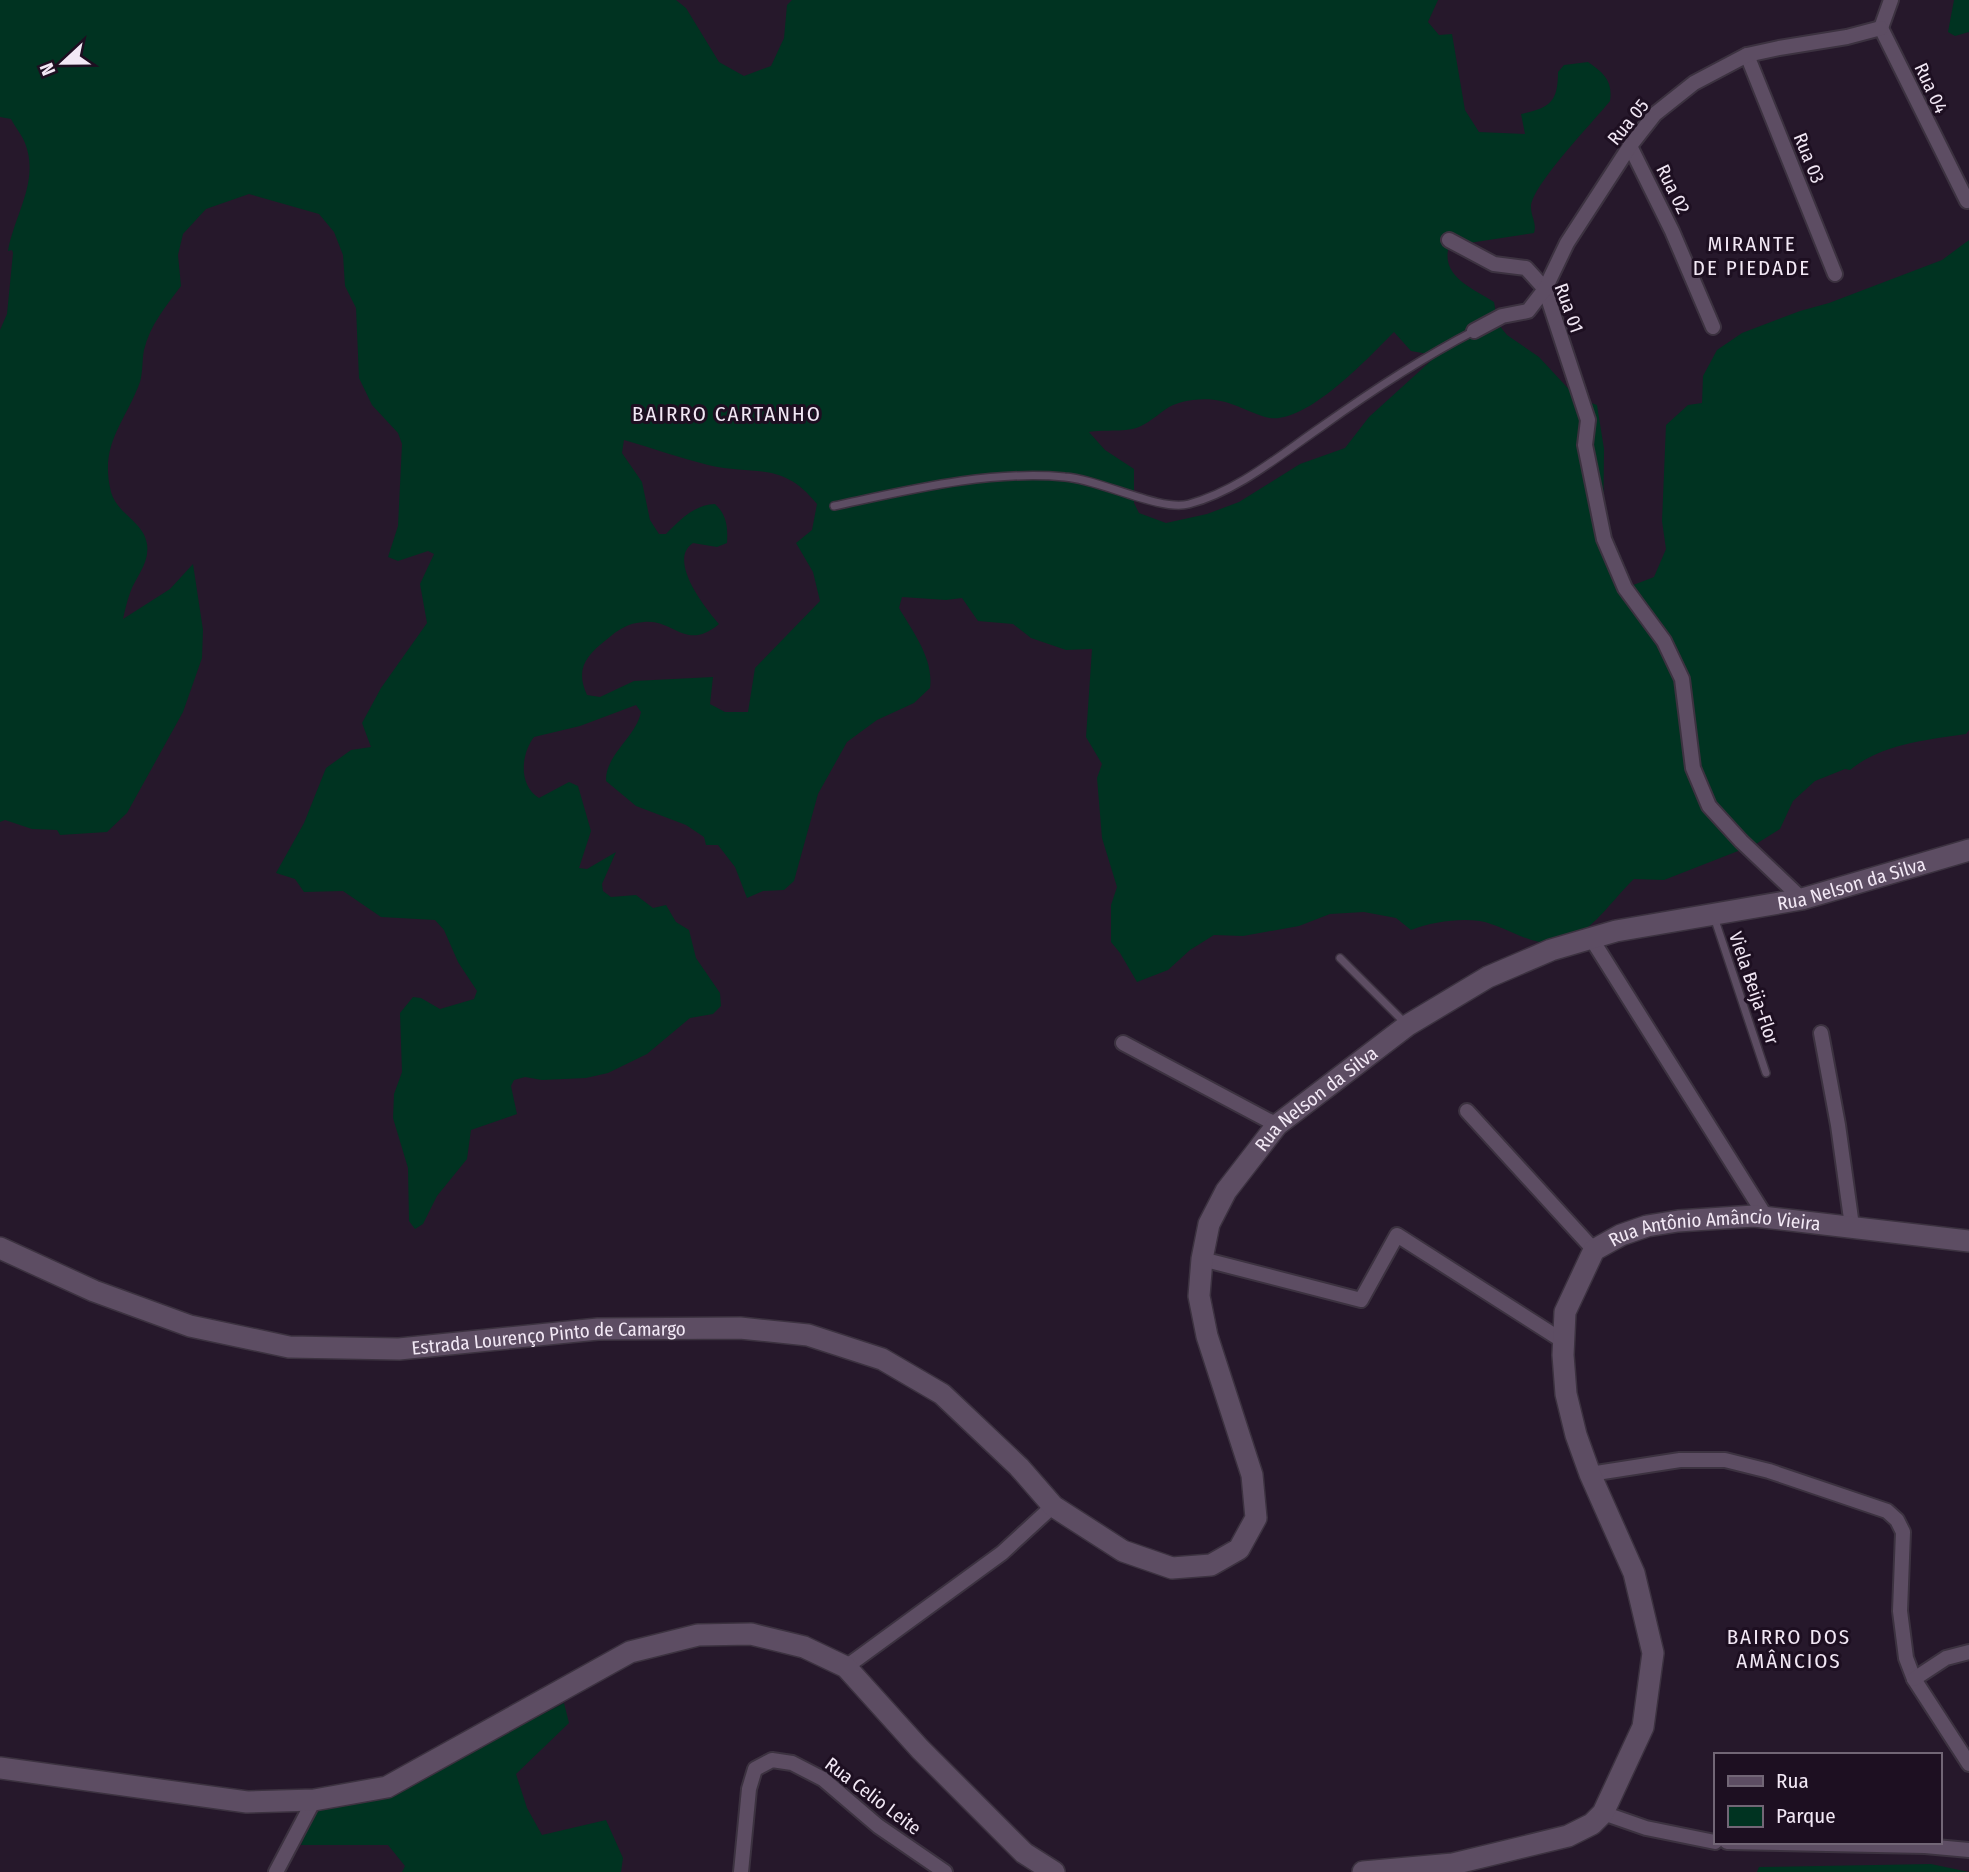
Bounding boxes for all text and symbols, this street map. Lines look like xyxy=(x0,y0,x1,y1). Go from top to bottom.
north arrow xyxy=(28,28,98,98)
street label: Rua 04 xyxy=(1909,59,1953,117)
text: N xyxy=(35,60,60,79)
street label: Rua 05 xyxy=(1602,94,1654,150)
street label: Rua 03 xyxy=(1789,129,1829,187)
street label: Rua 02 xyxy=(1651,161,1695,217)
district label: MIRANTE DE PIEDADE xyxy=(1693,231,1811,281)
street label: Rua 01 xyxy=(1549,280,1589,336)
district label: BAIRRO CARTANHO xyxy=(632,401,822,427)
street label: Rua Nelson da Silva xyxy=(1775,852,1928,915)
street label: Viela Beija-Flor xyxy=(1724,929,1784,1048)
street label: Rua Nelson da Silva xyxy=(1250,1041,1382,1156)
street label: Rua Antônio Amâncio Vieira xyxy=(1604,1204,1822,1251)
street label: Estrada Lourenço Pinto de Camargo xyxy=(410,1317,686,1359)
district label: BAIRRO DOS AMÂNCIOS xyxy=(1727,1624,1851,1674)
street label: Rua Celio Leite xyxy=(820,1752,926,1840)
legend xyxy=(1714,1753,1941,1844)
text: Rua xyxy=(1776,1768,1809,1794)
text: Parque xyxy=(1776,1803,1836,1829)

